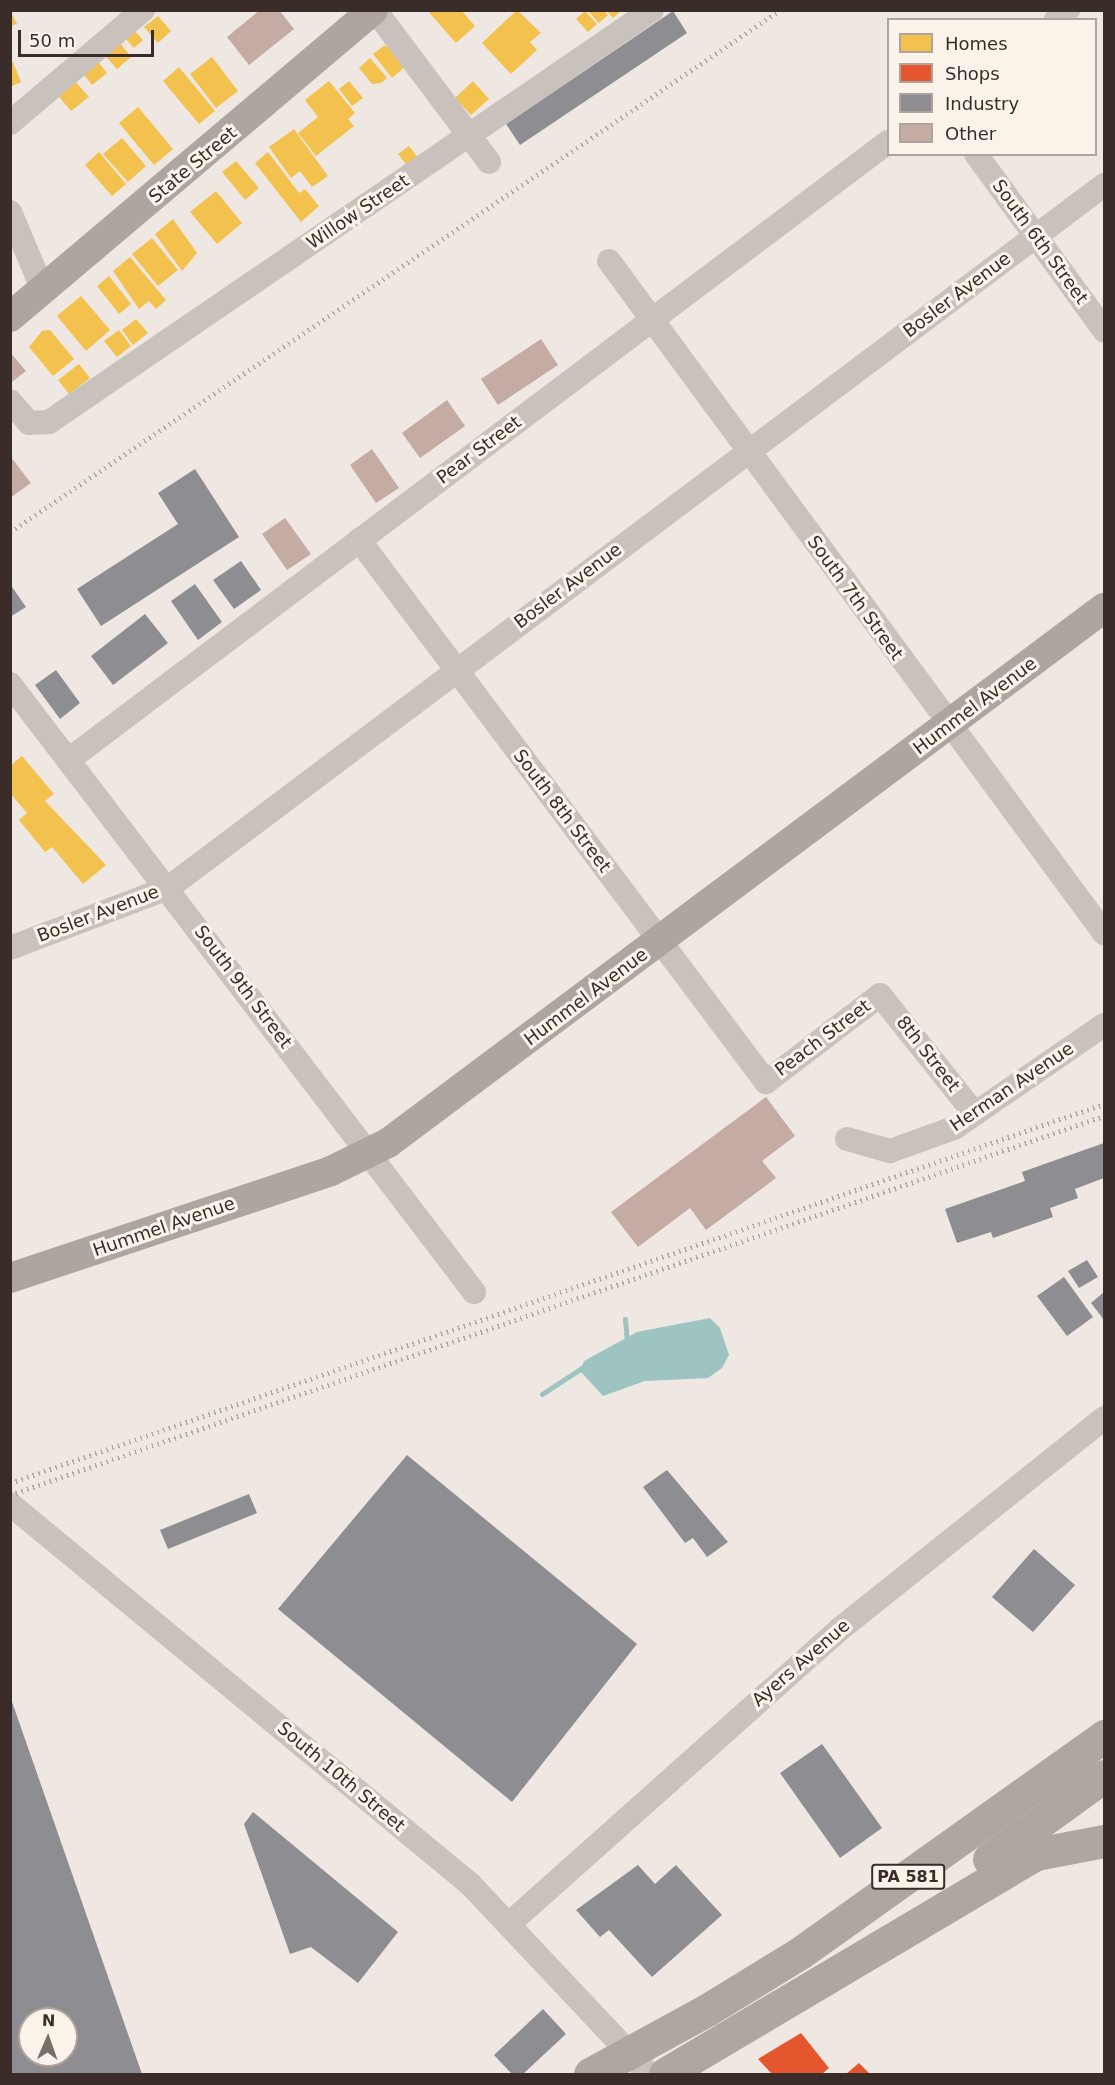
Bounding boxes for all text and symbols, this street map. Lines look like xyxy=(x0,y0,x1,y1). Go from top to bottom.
scale bar xyxy=(21,18,158,56)
legend xyxy=(887,18,1097,156)
text: 50 m xyxy=(29,30,75,51)
text: Homes xyxy=(945,33,1008,54)
text: Shops xyxy=(945,63,1000,84)
text: Industry xyxy=(945,93,1019,114)
street label: State Street xyxy=(145,122,241,208)
text: Other xyxy=(945,123,996,144)
street label: Willow Street xyxy=(303,170,413,254)
street label: South 6th Street xyxy=(988,176,1092,308)
street label: Bosler Avenue xyxy=(899,248,1015,342)
street label: Pear Street xyxy=(433,411,525,489)
street label: South 7th Street xyxy=(803,532,907,664)
street label: Bosler Avenue xyxy=(510,539,626,633)
street label: Hummel Avenue xyxy=(909,653,1041,759)
street label: South 8th Street xyxy=(509,745,615,877)
street label: Bosler Avenue xyxy=(34,881,162,947)
street label: South 9th Street xyxy=(190,921,296,1053)
street label: Hummel Avenue xyxy=(520,944,652,1050)
street label: Peach Street xyxy=(771,995,875,1081)
street label: 8th Street xyxy=(892,1012,964,1096)
street label: Herman Avenue xyxy=(946,1038,1078,1136)
street label: Hummel Avenue xyxy=(90,1193,238,1261)
street label: Ayers Avenue xyxy=(748,1615,854,1711)
street label: South 10th Street xyxy=(273,1717,409,1837)
road number: PA 581 xyxy=(870,1864,946,1890)
north arrow xyxy=(18,2007,78,2067)
text: N xyxy=(42,2011,56,2030)

